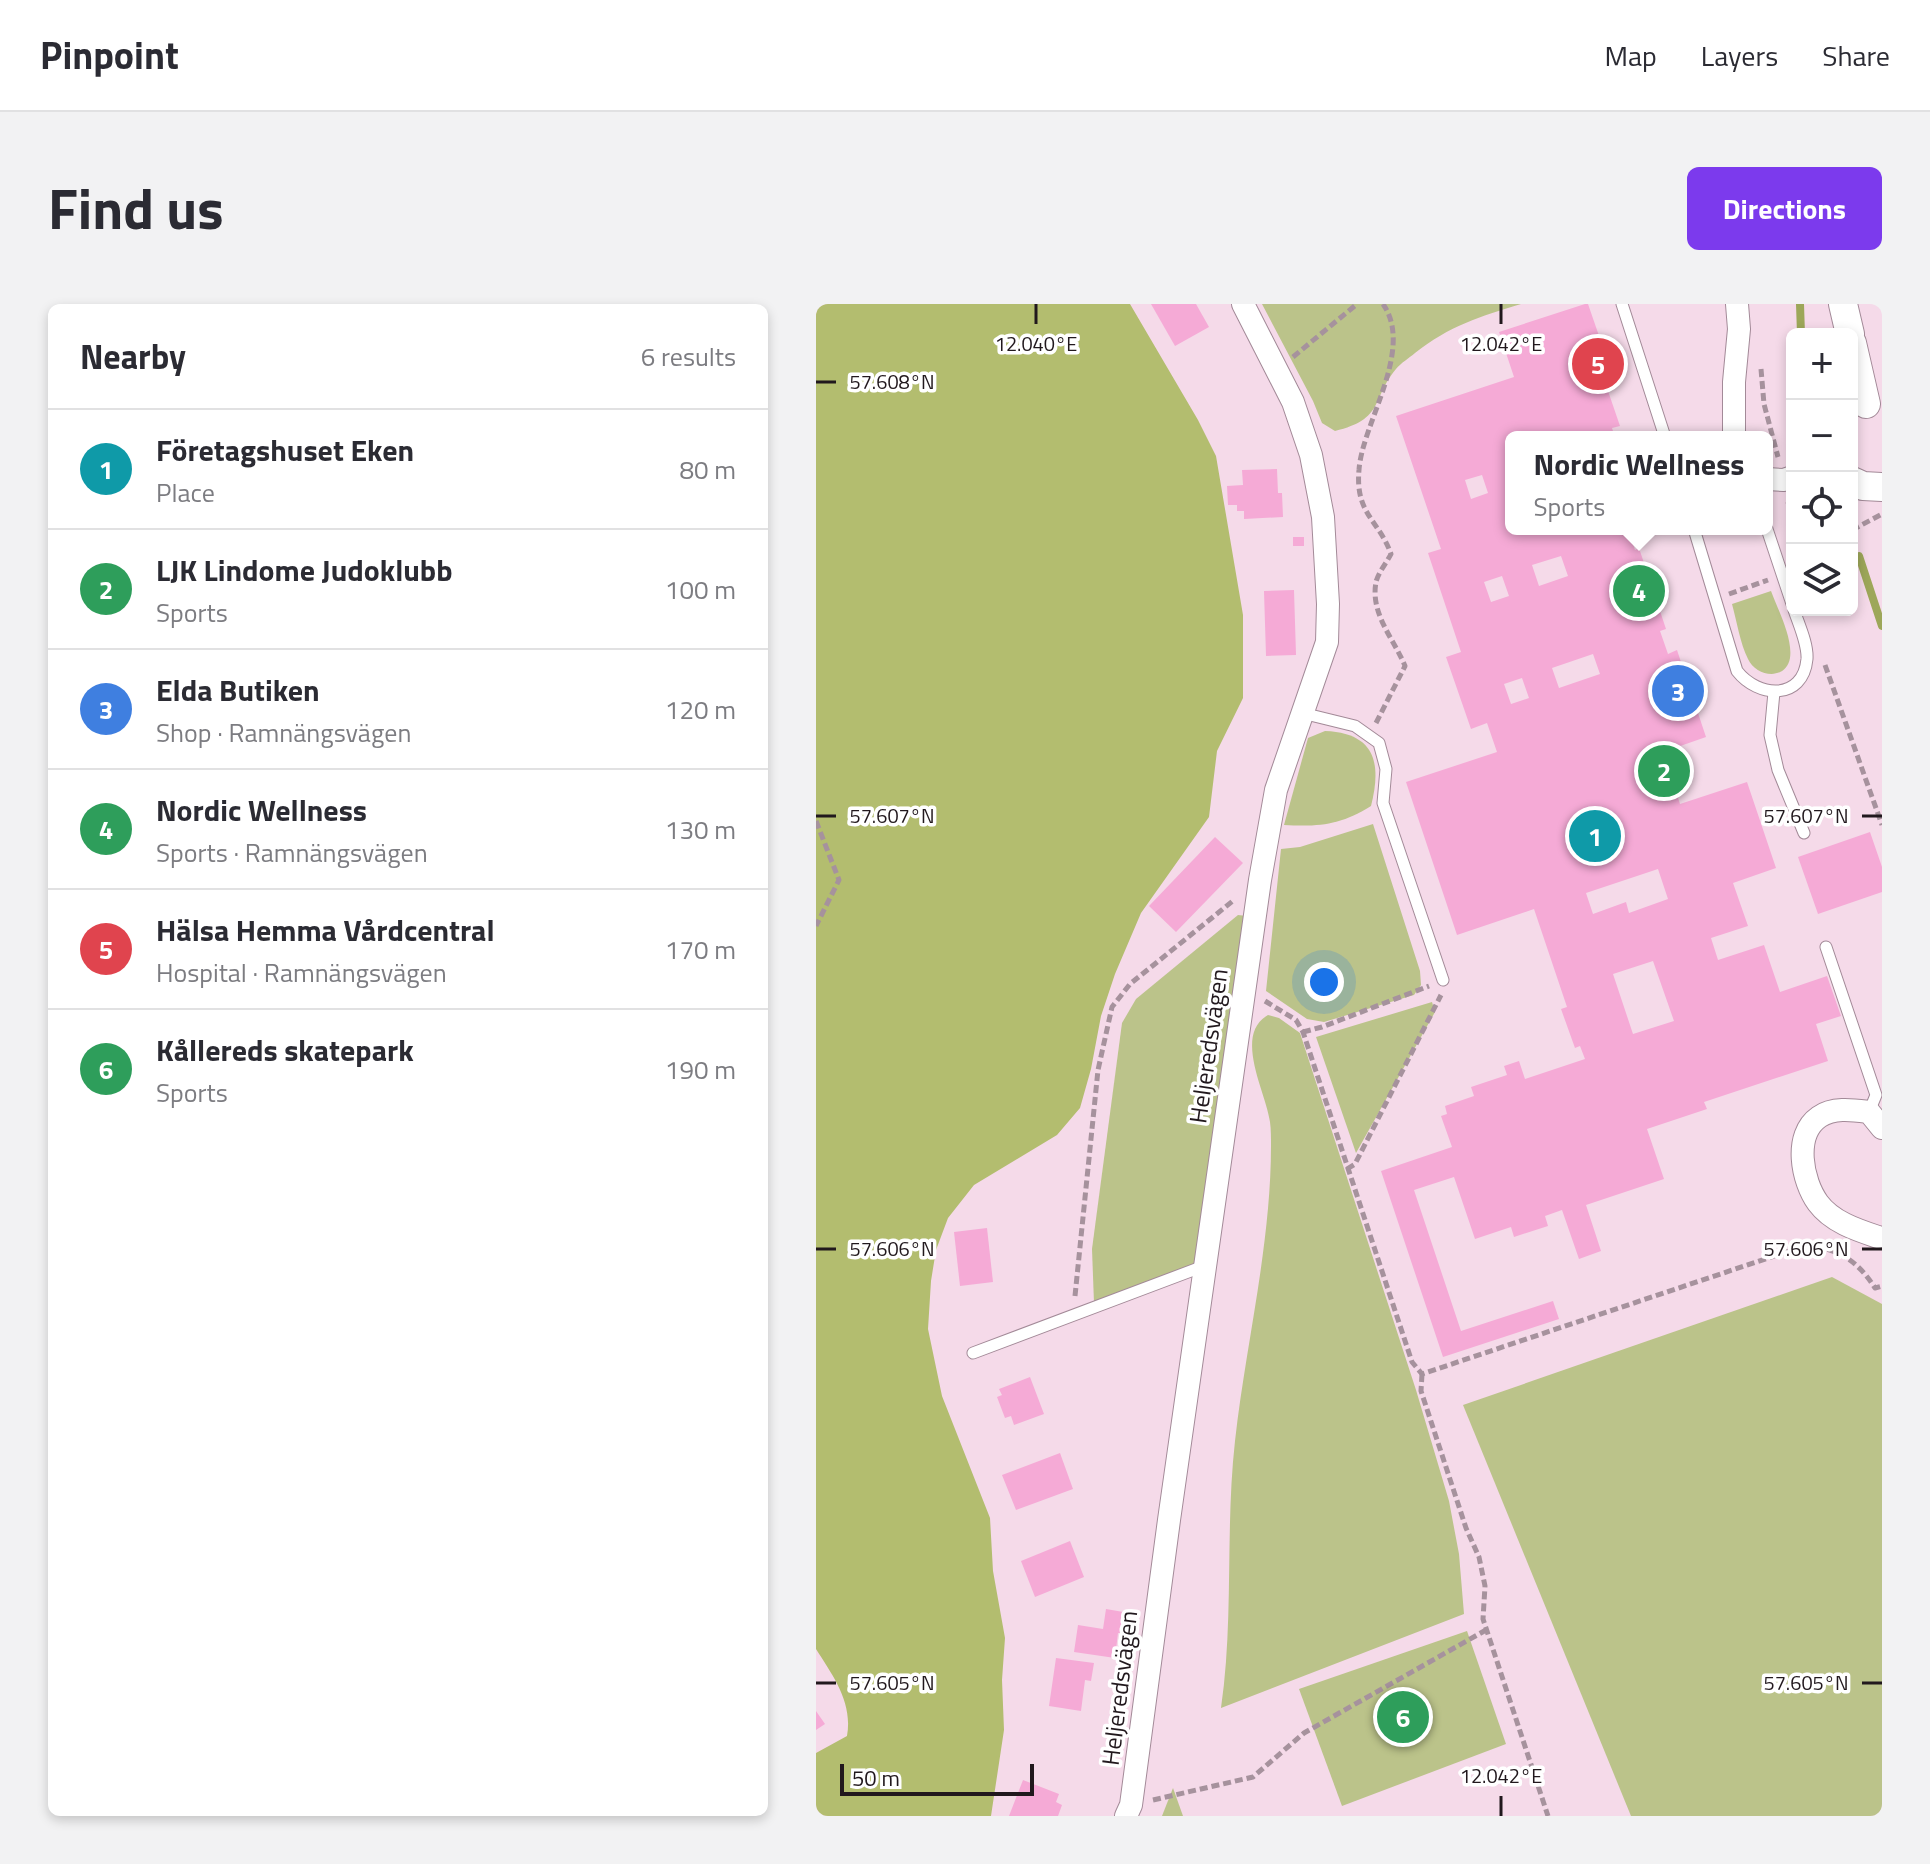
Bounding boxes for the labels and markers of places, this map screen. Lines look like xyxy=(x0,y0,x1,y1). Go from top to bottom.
pin: 5 xyxy=(1572,334,1624,394)
pin: 4 xyxy=(1613,561,1665,621)
pin: 3 xyxy=(1652,661,1704,721)
pin: 2 xyxy=(1638,741,1690,801)
pin: 1 xyxy=(1569,806,1621,866)
pin: 6 xyxy=(1377,1687,1429,1747)

